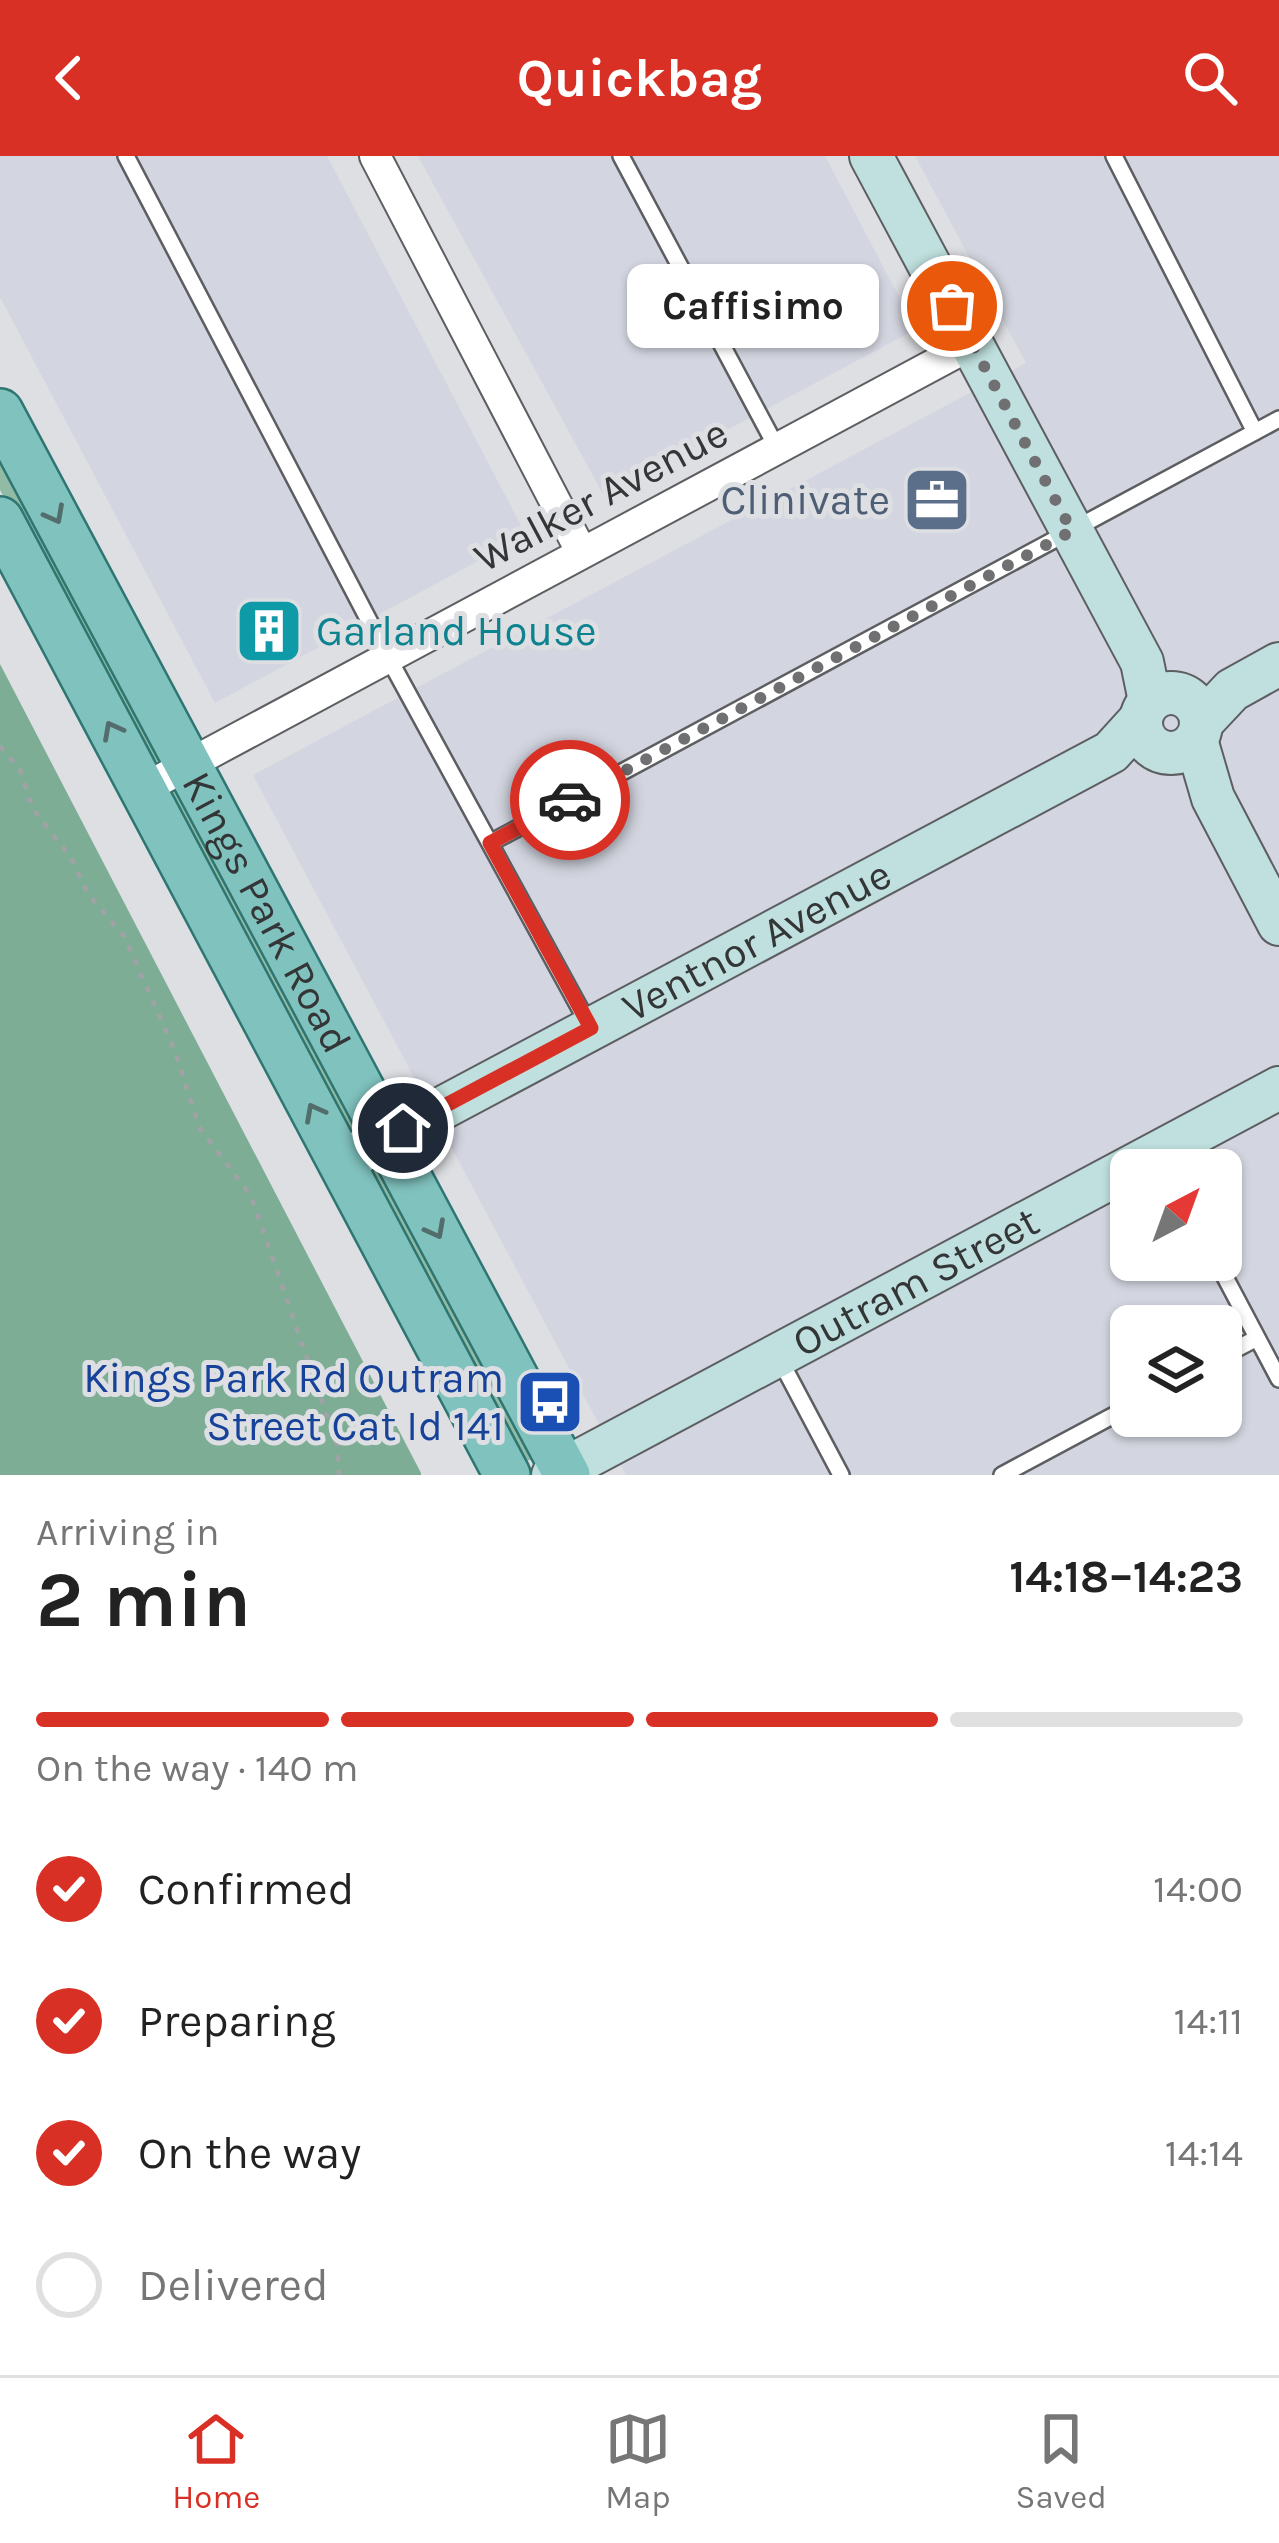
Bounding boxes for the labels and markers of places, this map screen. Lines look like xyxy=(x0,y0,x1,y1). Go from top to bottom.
pin xyxy=(901,255,1003,357)
callout: Caffisimo xyxy=(628,264,880,348)
office icon: Clinivate xyxy=(902,465,972,535)
place label: Clinivate xyxy=(721,475,890,525)
building icon: Garland House xyxy=(234,596,304,666)
place label: Garland House xyxy=(316,606,597,656)
pin xyxy=(352,1077,454,1179)
place label: Kings Park Rd Outram Street Cat Id 141 xyxy=(83,1353,504,1451)
bus stop icon: Kings Park Rd Outram Street Cat Id 141 xyxy=(515,1367,585,1437)

